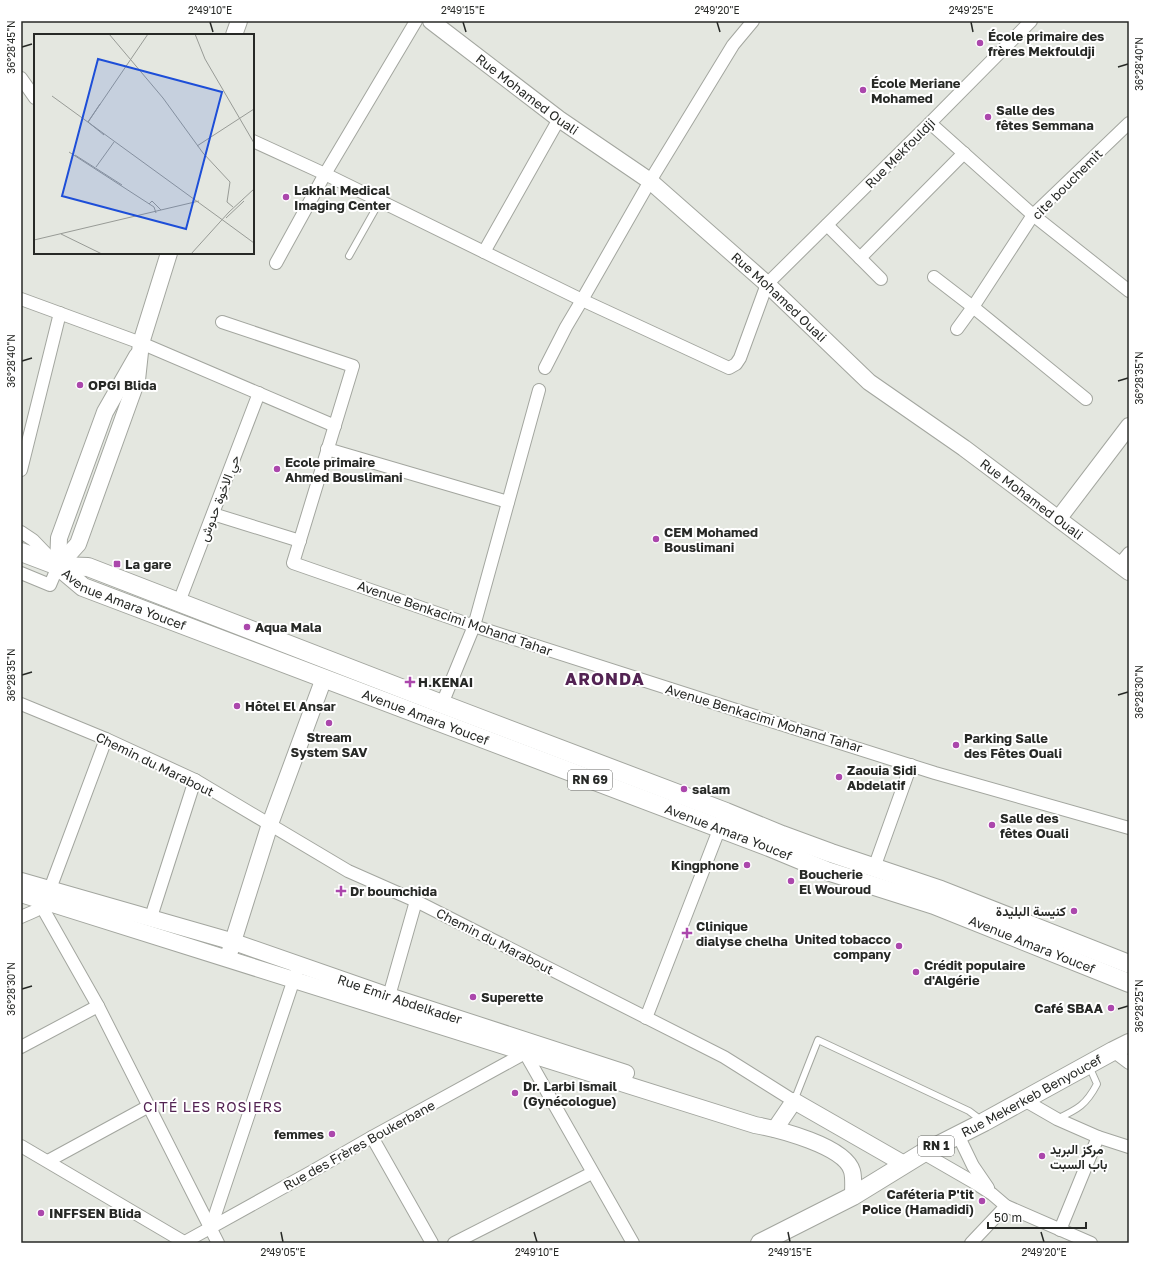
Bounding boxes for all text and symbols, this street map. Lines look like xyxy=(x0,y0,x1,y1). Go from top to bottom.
text: 2°49'10"E xyxy=(188,4,232,16)
text: 2°49'15"E xyxy=(441,4,485,16)
text: 2°49'20"E xyxy=(694,4,740,16)
text: 2°49'25"E xyxy=(949,4,993,16)
text: 36°28'45"N xyxy=(5,20,17,74)
place label: École primaire des frères Mekfouldji xyxy=(988,28,1104,59)
inset map xyxy=(34,34,254,254)
text: 36°28'40"N xyxy=(1133,37,1145,91)
marker: École primaire des frères Mekfouldji xyxy=(975,38,985,48)
street label: Rue Mohamed Ouali xyxy=(473,50,582,138)
place label: École Meriane Mohamed xyxy=(871,75,961,106)
marker: École Meriane Mohamed xyxy=(858,85,868,95)
place label: Salle des fêtes Semmana xyxy=(996,102,1094,133)
marker: Salle des fêtes Semmana xyxy=(983,112,993,122)
street label: Rue Mekfouldji xyxy=(862,115,938,191)
street label: cite bouchemit xyxy=(1028,145,1106,223)
place label: Lakhal Medical Imaging Center xyxy=(294,182,391,213)
marker: Lakhal Medical Imaging Center xyxy=(281,192,291,202)
street label: Rue Mohamed Ouali xyxy=(728,249,830,345)
text: 36°28'40"N xyxy=(5,334,17,388)
text: 36°28'35"N xyxy=(1133,351,1145,405)
place label: OPGI Blida xyxy=(88,377,157,393)
marker: OPGI Blida xyxy=(75,380,85,390)
street label: حي الاخوة حدوش xyxy=(195,452,246,545)
place label: Ecole primaire Ahmed Bouslimani xyxy=(285,454,403,485)
street label: Rue Mohamed Ouali xyxy=(977,455,1086,543)
marker: Ecole primaire Ahmed Bouslimani xyxy=(272,464,282,474)
place label: CEM Mohamed Bouslimani xyxy=(664,524,758,555)
marker: CEM Mohamed Bouslimani xyxy=(651,534,661,544)
place label: La gare xyxy=(125,556,172,572)
marker: La gare xyxy=(112,559,122,569)
street label: Avenue Amara Youcef xyxy=(59,565,189,633)
street label: Avenue Benkacimi Mohand Tahar xyxy=(355,577,555,659)
place label: Aqua Mala xyxy=(255,619,322,635)
marker: Aqua Mala xyxy=(242,622,252,632)
text: 36°28'35"N xyxy=(5,648,17,702)
text: 36°28'30"N xyxy=(1133,665,1145,719)
district label: ARONDA xyxy=(565,668,645,689)
place label: H.KENAI xyxy=(418,674,473,690)
marker: H.KENAI xyxy=(405,677,415,687)
street label: Avenue Benkacimi Mohand Tahar xyxy=(664,680,864,756)
street label: Avenue Amara Youcef xyxy=(360,686,492,748)
place label: Hôtel El Ansar xyxy=(245,698,336,714)
marker: Hôtel El Ansar xyxy=(232,701,242,711)
marker: Stream System SAV xyxy=(324,718,334,728)
street label: Chemin du Marabout xyxy=(93,728,217,800)
place label: Stream System SAV xyxy=(290,729,368,760)
place label: Parking Salle des Fêtes Ouali xyxy=(964,730,1062,761)
marker: Parking Salle des Fêtes Ouali xyxy=(951,740,961,750)
place label: Zaouia Sidi Abdelatif xyxy=(847,762,916,793)
road number: RN 69 xyxy=(568,770,612,790)
marker: Zaouia Sidi Abdelatif xyxy=(834,772,844,782)
place label: salam xyxy=(692,781,730,797)
marker: salam xyxy=(679,784,689,794)
street label: Avenue Amara Youcef xyxy=(663,800,794,864)
place label: Salle des fêtes Ouali xyxy=(1000,810,1069,841)
marker: Salle des fêtes Ouali xyxy=(987,820,997,830)
place label: Kingphone xyxy=(671,857,739,873)
marker: Kingphone xyxy=(742,860,752,870)
place label: Boucherie El Wouroud xyxy=(799,866,871,897)
marker: Boucherie El Wouroud xyxy=(786,876,796,886)
place label: Dr boumchida xyxy=(350,883,437,899)
marker: Dr boumchida xyxy=(335,885,347,897)
place label: كنيسة البليدة xyxy=(996,903,1066,919)
street label: Chemin du Marabout xyxy=(434,905,556,977)
marker: كنيسة البليدة xyxy=(1069,906,1079,916)
street label: Avenue Amara Youcef xyxy=(967,912,1098,977)
place label: Clinique dialyse chelha xyxy=(696,918,788,949)
marker: Clinique dialyse chelha xyxy=(681,927,693,939)
place label: United tobacco company xyxy=(795,931,891,962)
marker: United tobacco company xyxy=(894,941,904,951)
place label: Crédit populaire d'Algérie xyxy=(924,957,1026,988)
text: 36°28'30"N xyxy=(5,962,17,1016)
marker: Crédit populaire d'Algérie xyxy=(911,967,921,977)
street label: Rue Emir Abdelkader xyxy=(336,971,464,1027)
text: 36°28'25"N xyxy=(1133,980,1145,1033)
place label: Superette xyxy=(481,989,544,1005)
marker: Superette xyxy=(468,992,478,1002)
place label: Café SBAA xyxy=(1034,1000,1104,1016)
marker: Café SBAA xyxy=(1106,1003,1116,1013)
street label: Rue Mekerkeb Benyoucef xyxy=(958,1051,1105,1140)
place label: Dr. Larbi Ismail (Gynécologue) xyxy=(523,1078,618,1109)
marker: Dr. Larbi Ismail (Gynécologue) xyxy=(510,1088,520,1098)
street label: Rue des Frères Boukerbane xyxy=(280,1097,438,1193)
district label: CITÉ LES ROSIERS xyxy=(143,1098,283,1115)
place label: femmes xyxy=(274,1126,324,1142)
marker: femmes xyxy=(327,1129,337,1139)
road number: RN 1 xyxy=(918,1136,954,1156)
place label: مركز البريد باب السبت xyxy=(1050,1141,1107,1172)
marker: مركز البريد باب السبت xyxy=(1037,1151,1047,1161)
place label: Caféteria P'tit Police (Hamadidi) xyxy=(862,1186,974,1217)
marker: Caféteria P'tit Police (Hamadidi) xyxy=(977,1196,987,1206)
scale bar xyxy=(988,1204,1086,1230)
place label: INFFSEN Blida xyxy=(49,1205,142,1221)
marker: INFFSEN Blida xyxy=(36,1208,46,1218)
text: 50 m xyxy=(994,1210,1022,1225)
text: 2°49'05"E xyxy=(260,1246,306,1258)
text: 2°49'10"E xyxy=(515,1246,559,1258)
text: 2°49'15"E xyxy=(768,1246,812,1258)
text: 2°49'20"E xyxy=(1021,1246,1067,1258)

